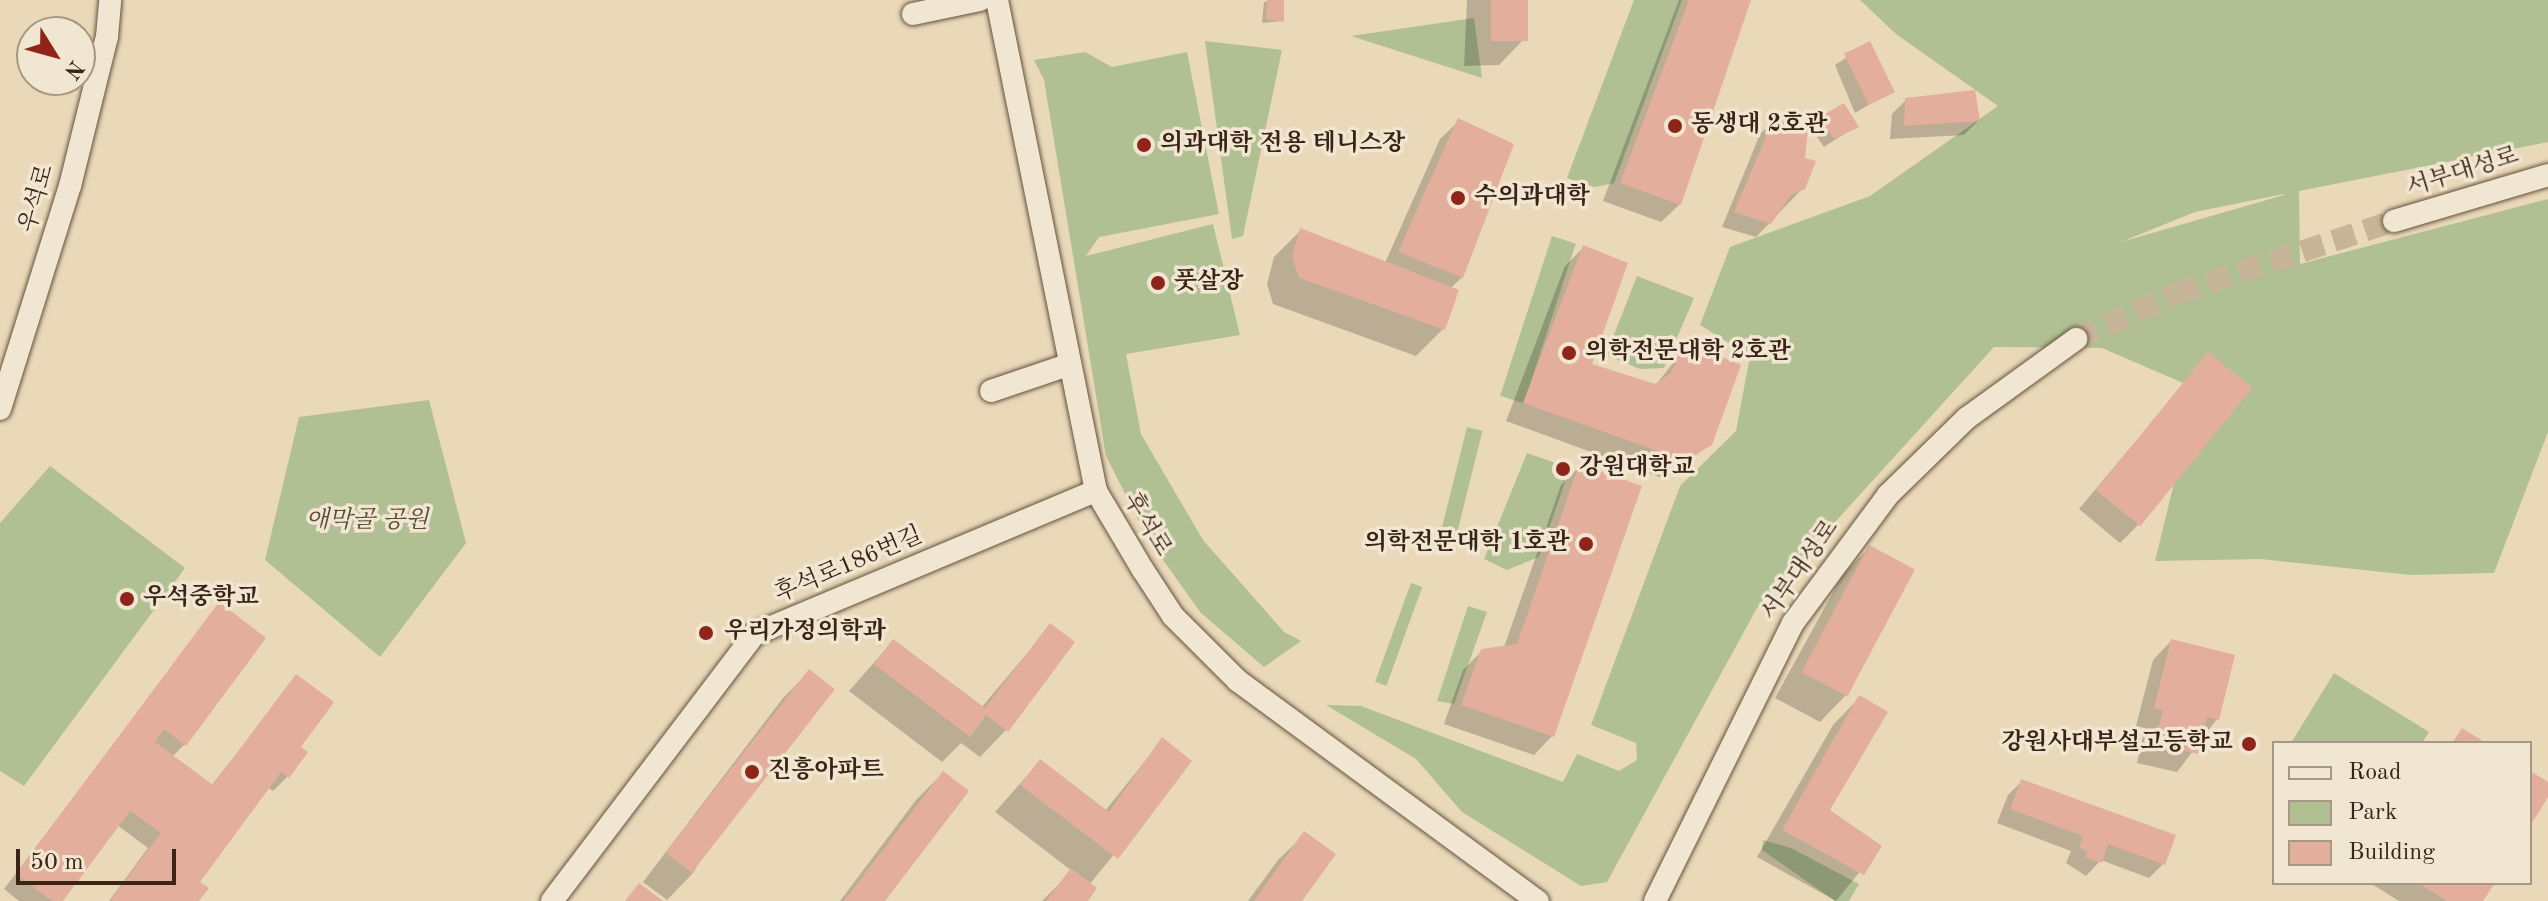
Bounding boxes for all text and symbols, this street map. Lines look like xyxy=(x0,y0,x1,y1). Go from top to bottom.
north arrow xyxy=(16,16,96,96)
text: N xyxy=(60,56,87,83)
place label: 동생대 2호관 xyxy=(1691,112,1828,140)
marker: 동생대 2호관 xyxy=(1666,117,1684,135)
place label: 의과대학 전용 테니스장 xyxy=(1160,131,1405,159)
marker: 의과대학 전용 테니스장 xyxy=(1135,136,1153,154)
street label: 서부대성로 xyxy=(2403,142,2523,204)
street label: 우석로 xyxy=(15,162,61,236)
place label: 수의과대학 xyxy=(1474,184,1590,212)
marker: 수의과대학 xyxy=(1449,189,1467,207)
place label: 풋살장 xyxy=(1174,269,1244,297)
marker: 풋살장 xyxy=(1149,274,1167,292)
place label: 의학전문대학 2호관 xyxy=(1585,339,1791,367)
marker: 의학전문대학 2호관 xyxy=(1560,344,1578,362)
place label: 강원대학교 xyxy=(1579,455,1695,483)
marker: 강원대학교 xyxy=(1554,460,1572,478)
street label: 후석로 xyxy=(1116,488,1176,562)
park label: 애막골 공원 xyxy=(306,508,428,536)
street label: 서부대성로 xyxy=(1756,515,1846,627)
street label: 후석로186번길 xyxy=(771,522,927,610)
place label: 의학전문대학 1호관 xyxy=(1364,530,1570,558)
marker: 의학전문대학 1호관 xyxy=(1577,535,1595,553)
place label: 우석중학교 xyxy=(143,585,259,613)
marker: 우석중학교 xyxy=(118,590,136,608)
place label: 우리가정의학과 xyxy=(724,619,886,647)
marker: 우리가정의학과 xyxy=(695,622,717,644)
place label: 강원사대부설고등학교 xyxy=(2001,730,2233,758)
marker: 강원사대부설고등학교 xyxy=(2240,735,2258,753)
legend xyxy=(2272,741,2532,885)
place label: 진흥아파트 xyxy=(768,758,884,786)
text: Road xyxy=(2348,761,2401,785)
marker: 진흥아파트 xyxy=(743,763,761,781)
text: Park xyxy=(2348,801,2397,825)
scale bar xyxy=(20,833,180,883)
text: Building xyxy=(2348,841,2435,865)
text: 50 m xyxy=(30,851,84,875)

